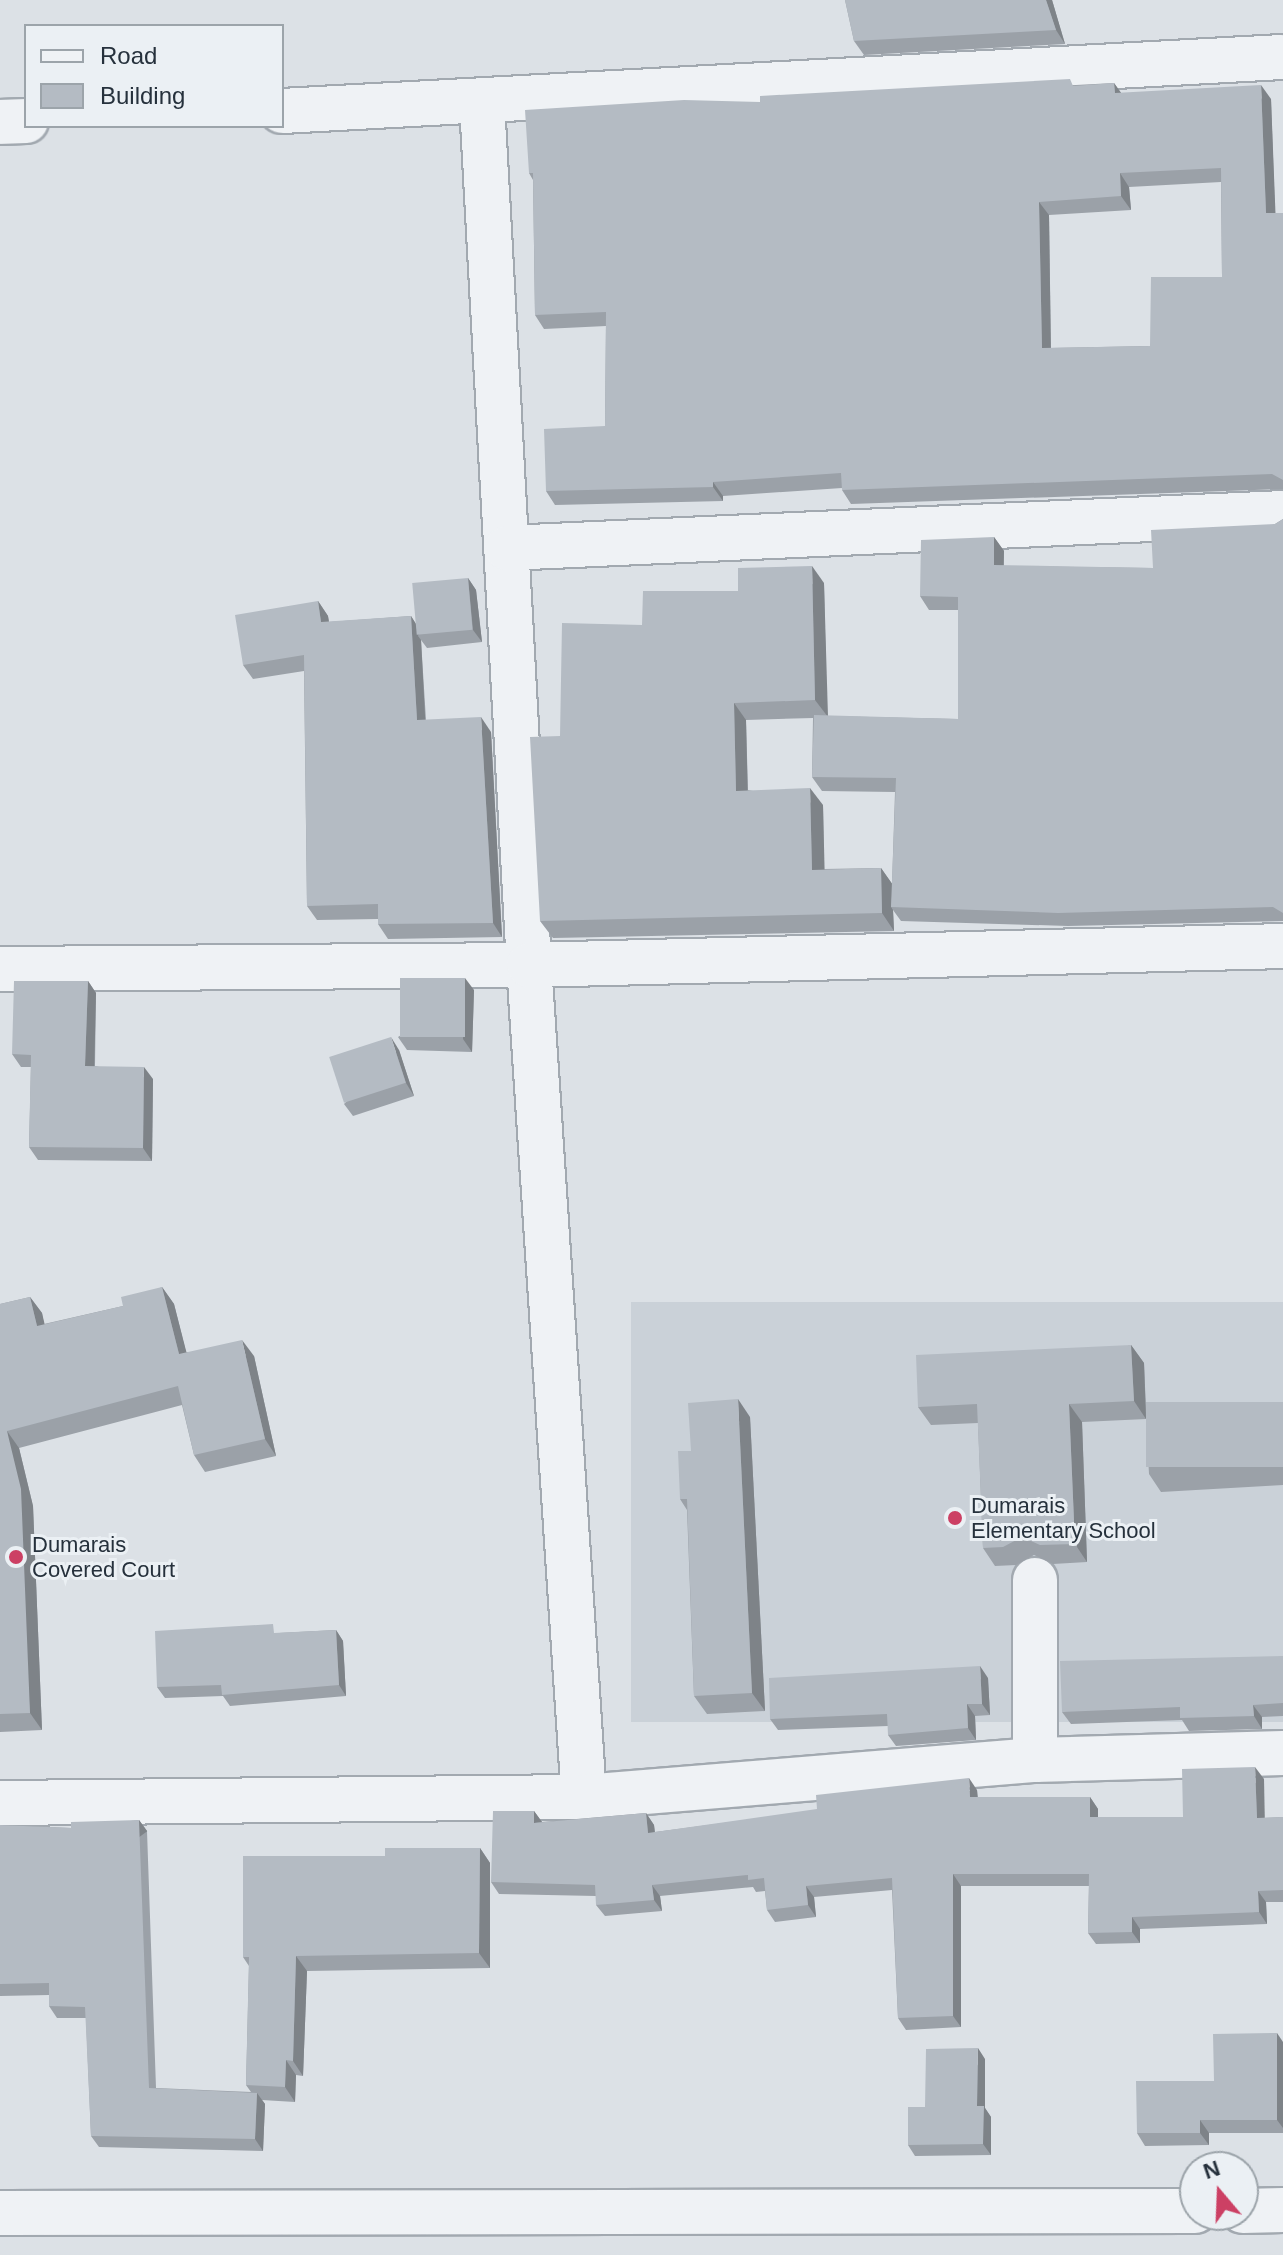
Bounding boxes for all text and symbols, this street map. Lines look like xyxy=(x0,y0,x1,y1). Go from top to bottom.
legend xyxy=(24,24,284,128)
text: Road xyxy=(100,42,157,69)
text: Building xyxy=(100,82,185,109)
place label: Dumarais Elementary School xyxy=(971,1492,1156,1544)
marker: Dumarais Elementary School xyxy=(946,1509,964,1527)
place label: Dumarais Covered Court xyxy=(32,1531,175,1582)
marker: Dumarais Covered Court xyxy=(7,1548,25,1566)
north arrow xyxy=(1179,2151,1259,2231)
text: N xyxy=(1200,2155,1223,2184)

